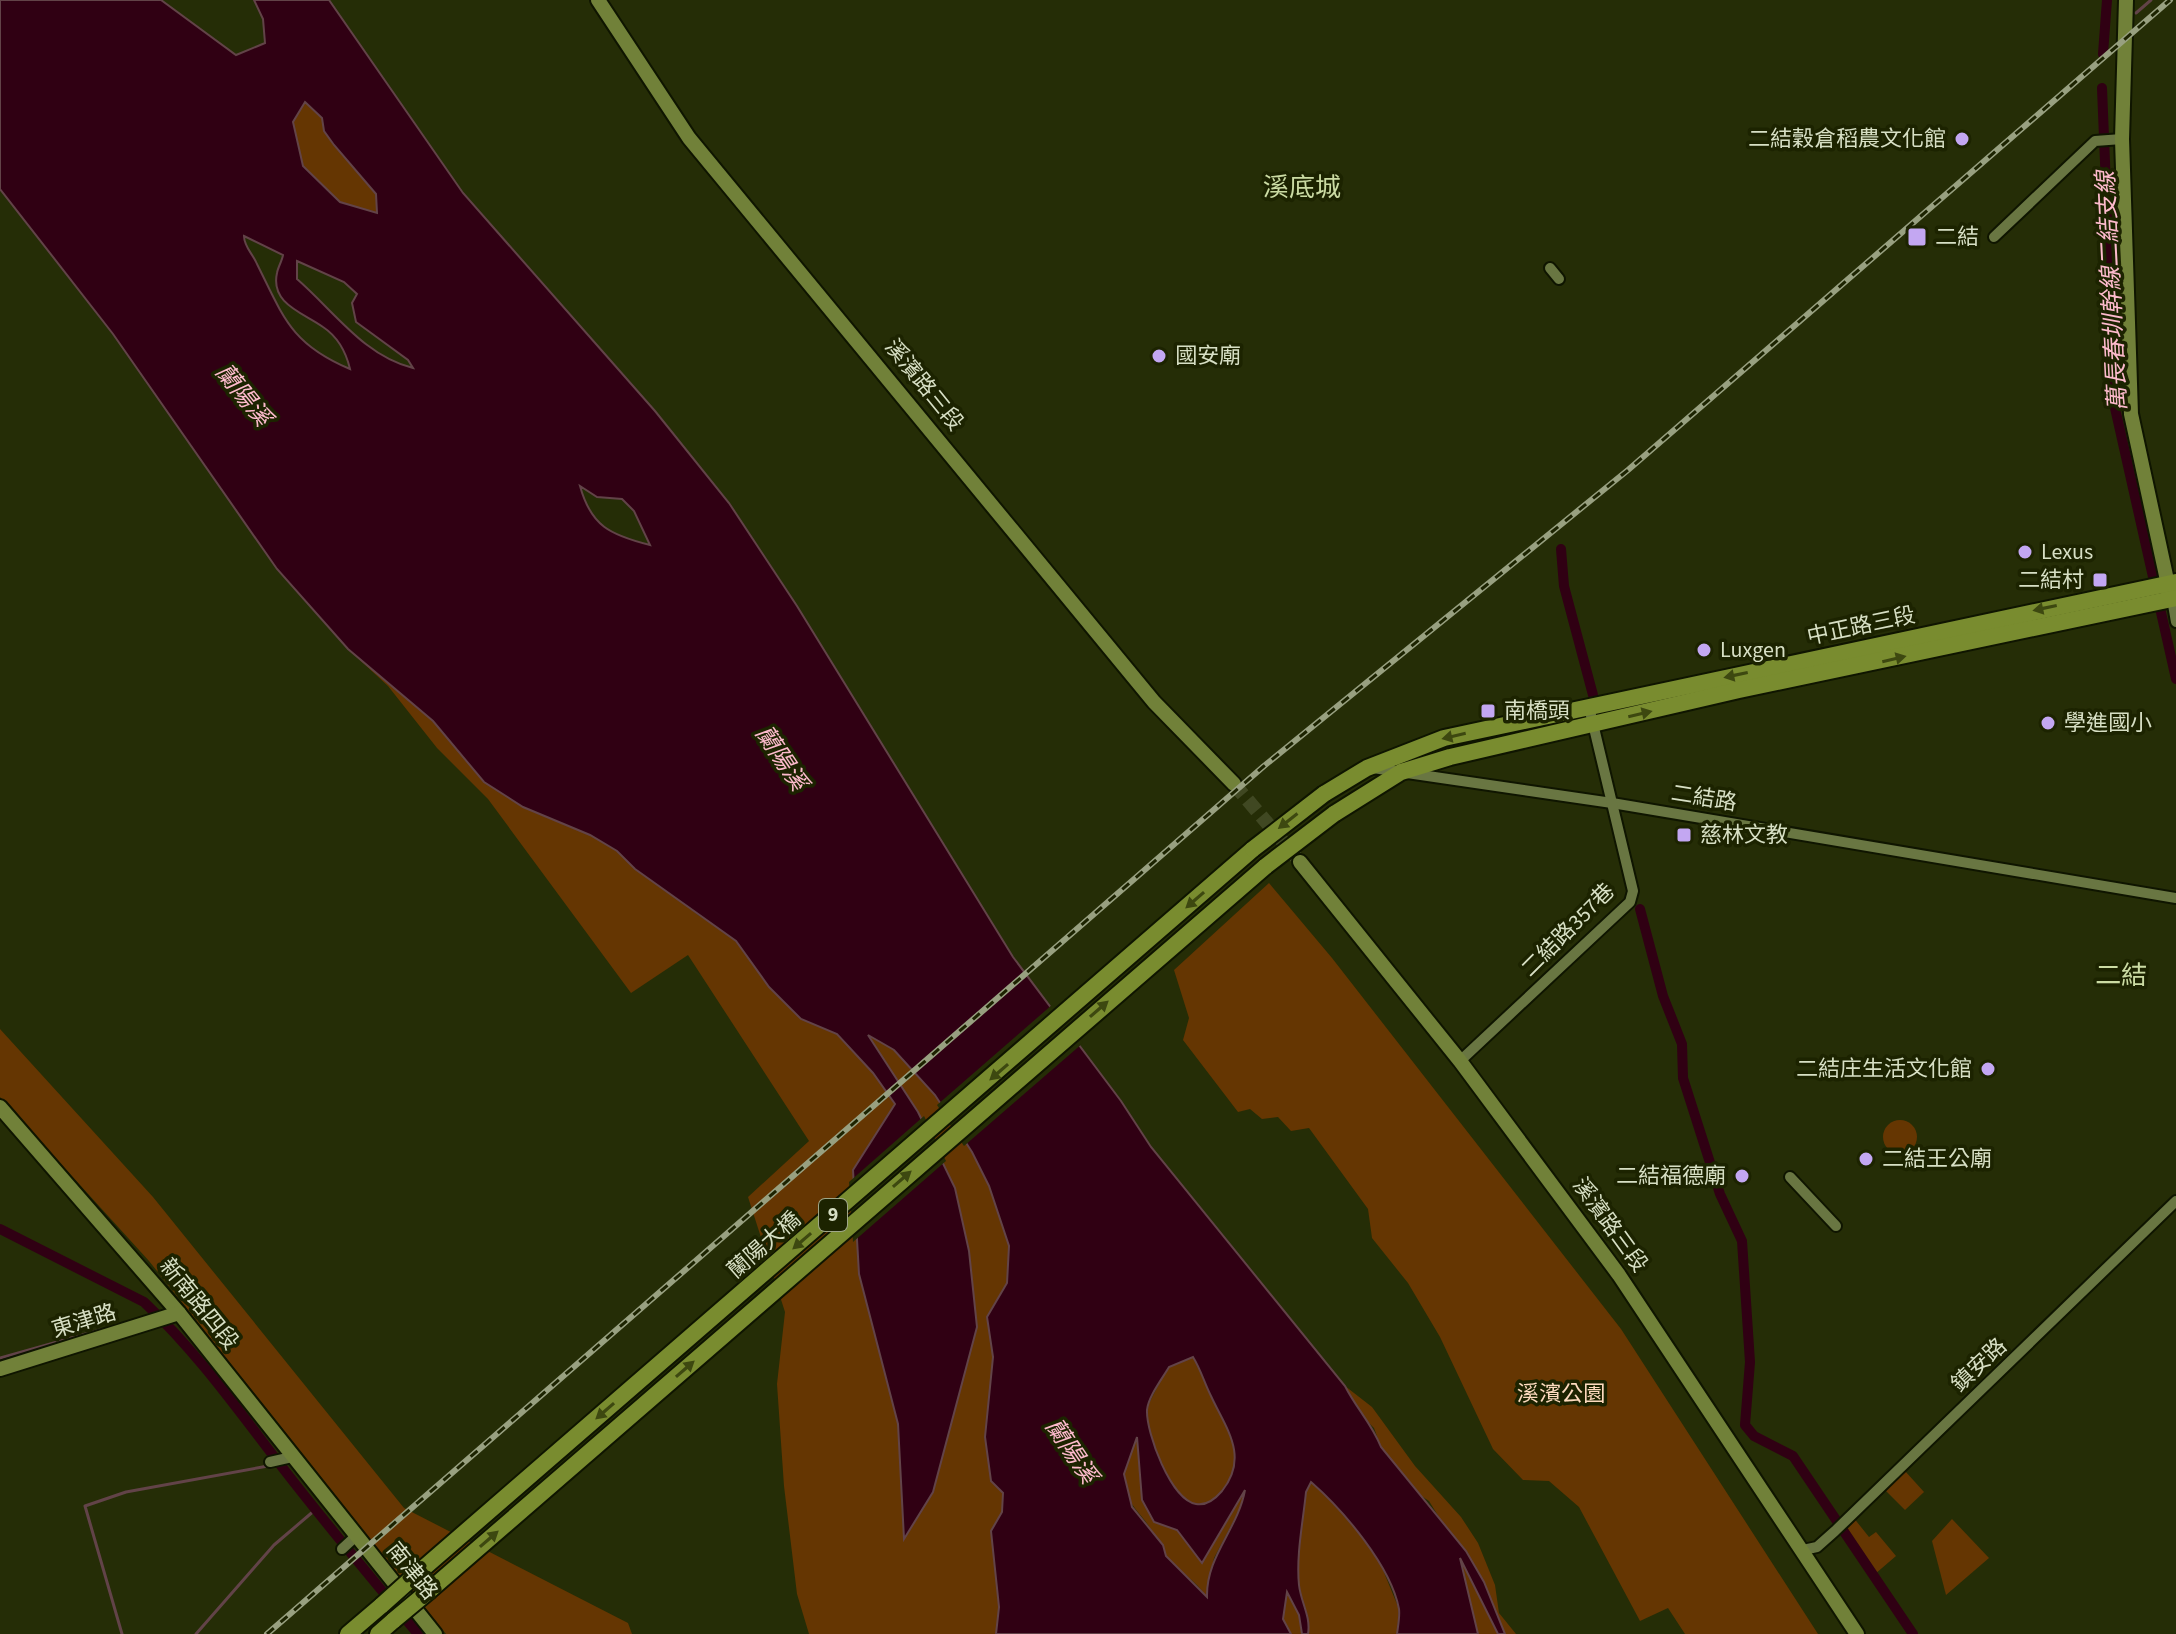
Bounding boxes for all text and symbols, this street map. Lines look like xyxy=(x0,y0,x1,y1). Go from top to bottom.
place label: 二結穀倉稻農文化館 xyxy=(1748,123,1946,155)
marker: 二結穀倉稻農文化館 xyxy=(1953,130,1971,148)
water label: 萬長春圳幹線二結支線 xyxy=(2088,167,2136,412)
district label: 溪底城 xyxy=(1263,169,1341,206)
place label: 二結 xyxy=(1935,221,1979,253)
marker: 二結 xyxy=(1906,226,1928,248)
street label: 溪濱路三段 xyxy=(877,332,971,438)
place label: 國安廟 xyxy=(1175,340,1241,372)
marker: 國安廟 xyxy=(1150,347,1168,365)
water label: 蘭陽溪 xyxy=(207,356,281,436)
place label: Lexus xyxy=(2041,536,2093,568)
marker: Lexus xyxy=(2016,543,2034,561)
place label: 二結村 xyxy=(2018,564,2084,596)
marker: 二結村 xyxy=(2091,571,2109,589)
street label: 中正路三段 xyxy=(1804,599,1918,653)
one-way arrow xyxy=(2032,602,2057,615)
place label: Luxgen xyxy=(1720,634,1786,666)
marker: Luxgen xyxy=(1695,641,1713,659)
one-way arrow xyxy=(1882,652,1907,665)
one-way arrow xyxy=(1723,670,1748,682)
place label: 南橋頭 xyxy=(1504,695,1570,727)
marker: 南橋頭 xyxy=(1479,702,1497,720)
one-way arrow xyxy=(1628,707,1653,719)
place label: 學進國小 xyxy=(2064,707,2152,739)
marker: 學進國小 xyxy=(2039,714,2057,732)
water label: 蘭陽溪 xyxy=(746,718,817,800)
one-way arrow xyxy=(1442,730,1467,743)
street label: 二結路 xyxy=(1669,777,1739,819)
one-way arrow xyxy=(1278,812,1298,829)
place label: 慈林文教 xyxy=(1700,819,1788,851)
marker: 慈林文教 xyxy=(1675,826,1693,844)
street label: 二結路357巷 xyxy=(1514,876,1622,984)
one-way arrow xyxy=(1185,891,1205,908)
district label: 二結 xyxy=(2095,957,2147,994)
one-way arrow xyxy=(1088,1001,1108,1018)
place label: 二結庄生活文化館 xyxy=(1796,1053,1972,1085)
marker: 二結庄生活文化館 xyxy=(1979,1060,1997,1078)
one-way arrow xyxy=(989,1062,1009,1080)
place label: 二結王公廟 xyxy=(1882,1143,1992,1175)
marker: 二結王公廟 xyxy=(1857,1150,1875,1168)
place label: 二結福德廟 xyxy=(1616,1160,1726,1192)
marker: 二結福德廟 xyxy=(1733,1167,1751,1185)
one-way arrow xyxy=(892,1171,912,1189)
street label: 溪濱路三段 xyxy=(1565,1171,1655,1279)
road number: 9 xyxy=(819,1199,847,1231)
street label: 蘭陽大橋 xyxy=(720,1204,808,1286)
one-way arrow xyxy=(793,1232,812,1250)
street label: 新南路四段 xyxy=(152,1251,246,1357)
street label: 東津路 xyxy=(48,1296,120,1346)
street label: 鎮安路 xyxy=(1944,1331,2014,1399)
one-way arrow xyxy=(675,1360,694,1378)
park label: 溪濱公園 xyxy=(1517,1378,1605,1410)
one-way arrow xyxy=(595,1402,615,1419)
water label: 蘭陽溪 xyxy=(1036,1411,1107,1493)
one-way arrow xyxy=(478,1531,498,1548)
street label: 南津路 xyxy=(379,1535,445,1607)

